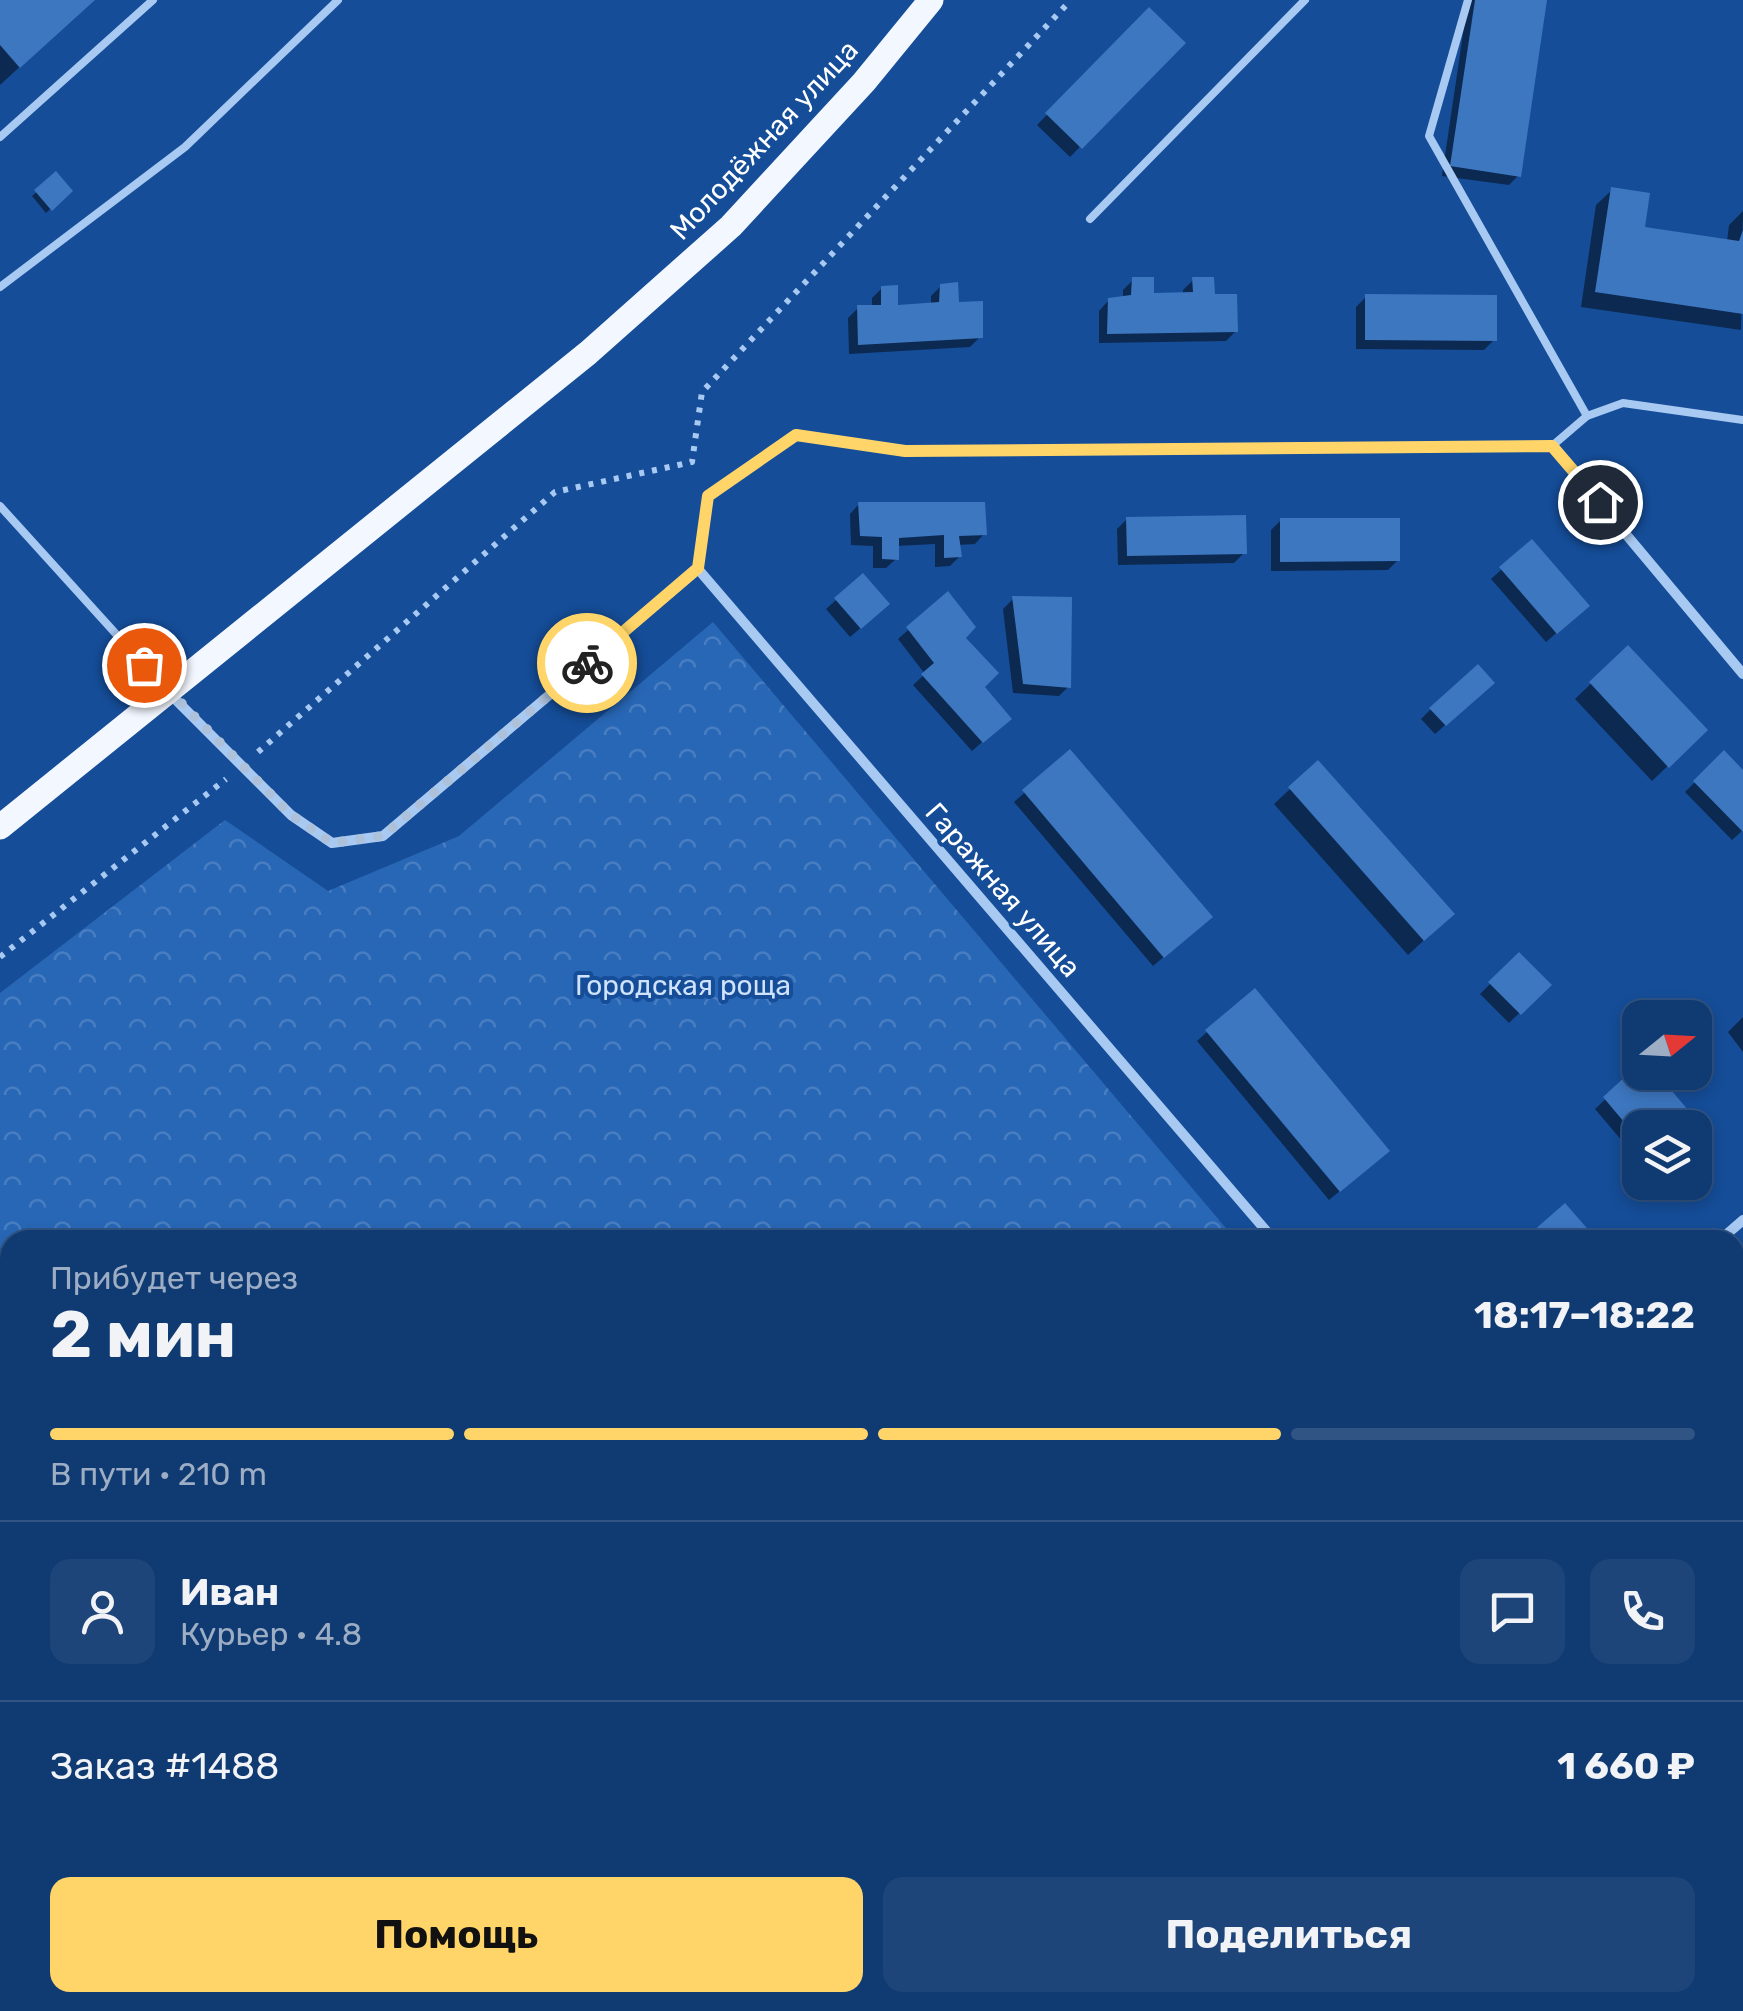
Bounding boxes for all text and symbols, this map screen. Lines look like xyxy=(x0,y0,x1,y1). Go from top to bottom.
street label: Молодёжная улица xyxy=(663,34,865,246)
pin xyxy=(1558,460,1643,545)
icon: home xyxy=(1573,475,1628,530)
courier xyxy=(537,613,637,713)
pin xyxy=(102,623,187,708)
icon: bike xyxy=(560,636,615,691)
icon: bag xyxy=(117,638,172,693)
street label: Гаражная улица xyxy=(918,796,1088,984)
park label: Городская роща xyxy=(575,969,791,1002)
north arrow xyxy=(1622,1000,1712,1090)
map controls xyxy=(1622,1000,1712,1200)
button: layers xyxy=(1622,1110,1712,1200)
text: Прибудет через xyxy=(50,1259,298,1297)
text: 18:17–18:22 xyxy=(1474,1292,1695,1338)
text: 2 мин xyxy=(50,1296,236,1373)
text: В пути · 210 m xyxy=(50,1455,267,1493)
button: person xyxy=(50,1559,155,1664)
button: chat xyxy=(1460,1559,1565,1664)
button: phone xyxy=(1590,1559,1695,1664)
text: Иван xyxy=(180,1569,279,1615)
text: Курьер · 4.8 xyxy=(180,1615,362,1653)
text: Заказ #1488 xyxy=(50,1743,279,1789)
text: 1 660 ₽ xyxy=(1557,1743,1695,1789)
button: Помощь xyxy=(50,1877,863,1992)
button: Поделиться xyxy=(883,1877,1695,1992)

